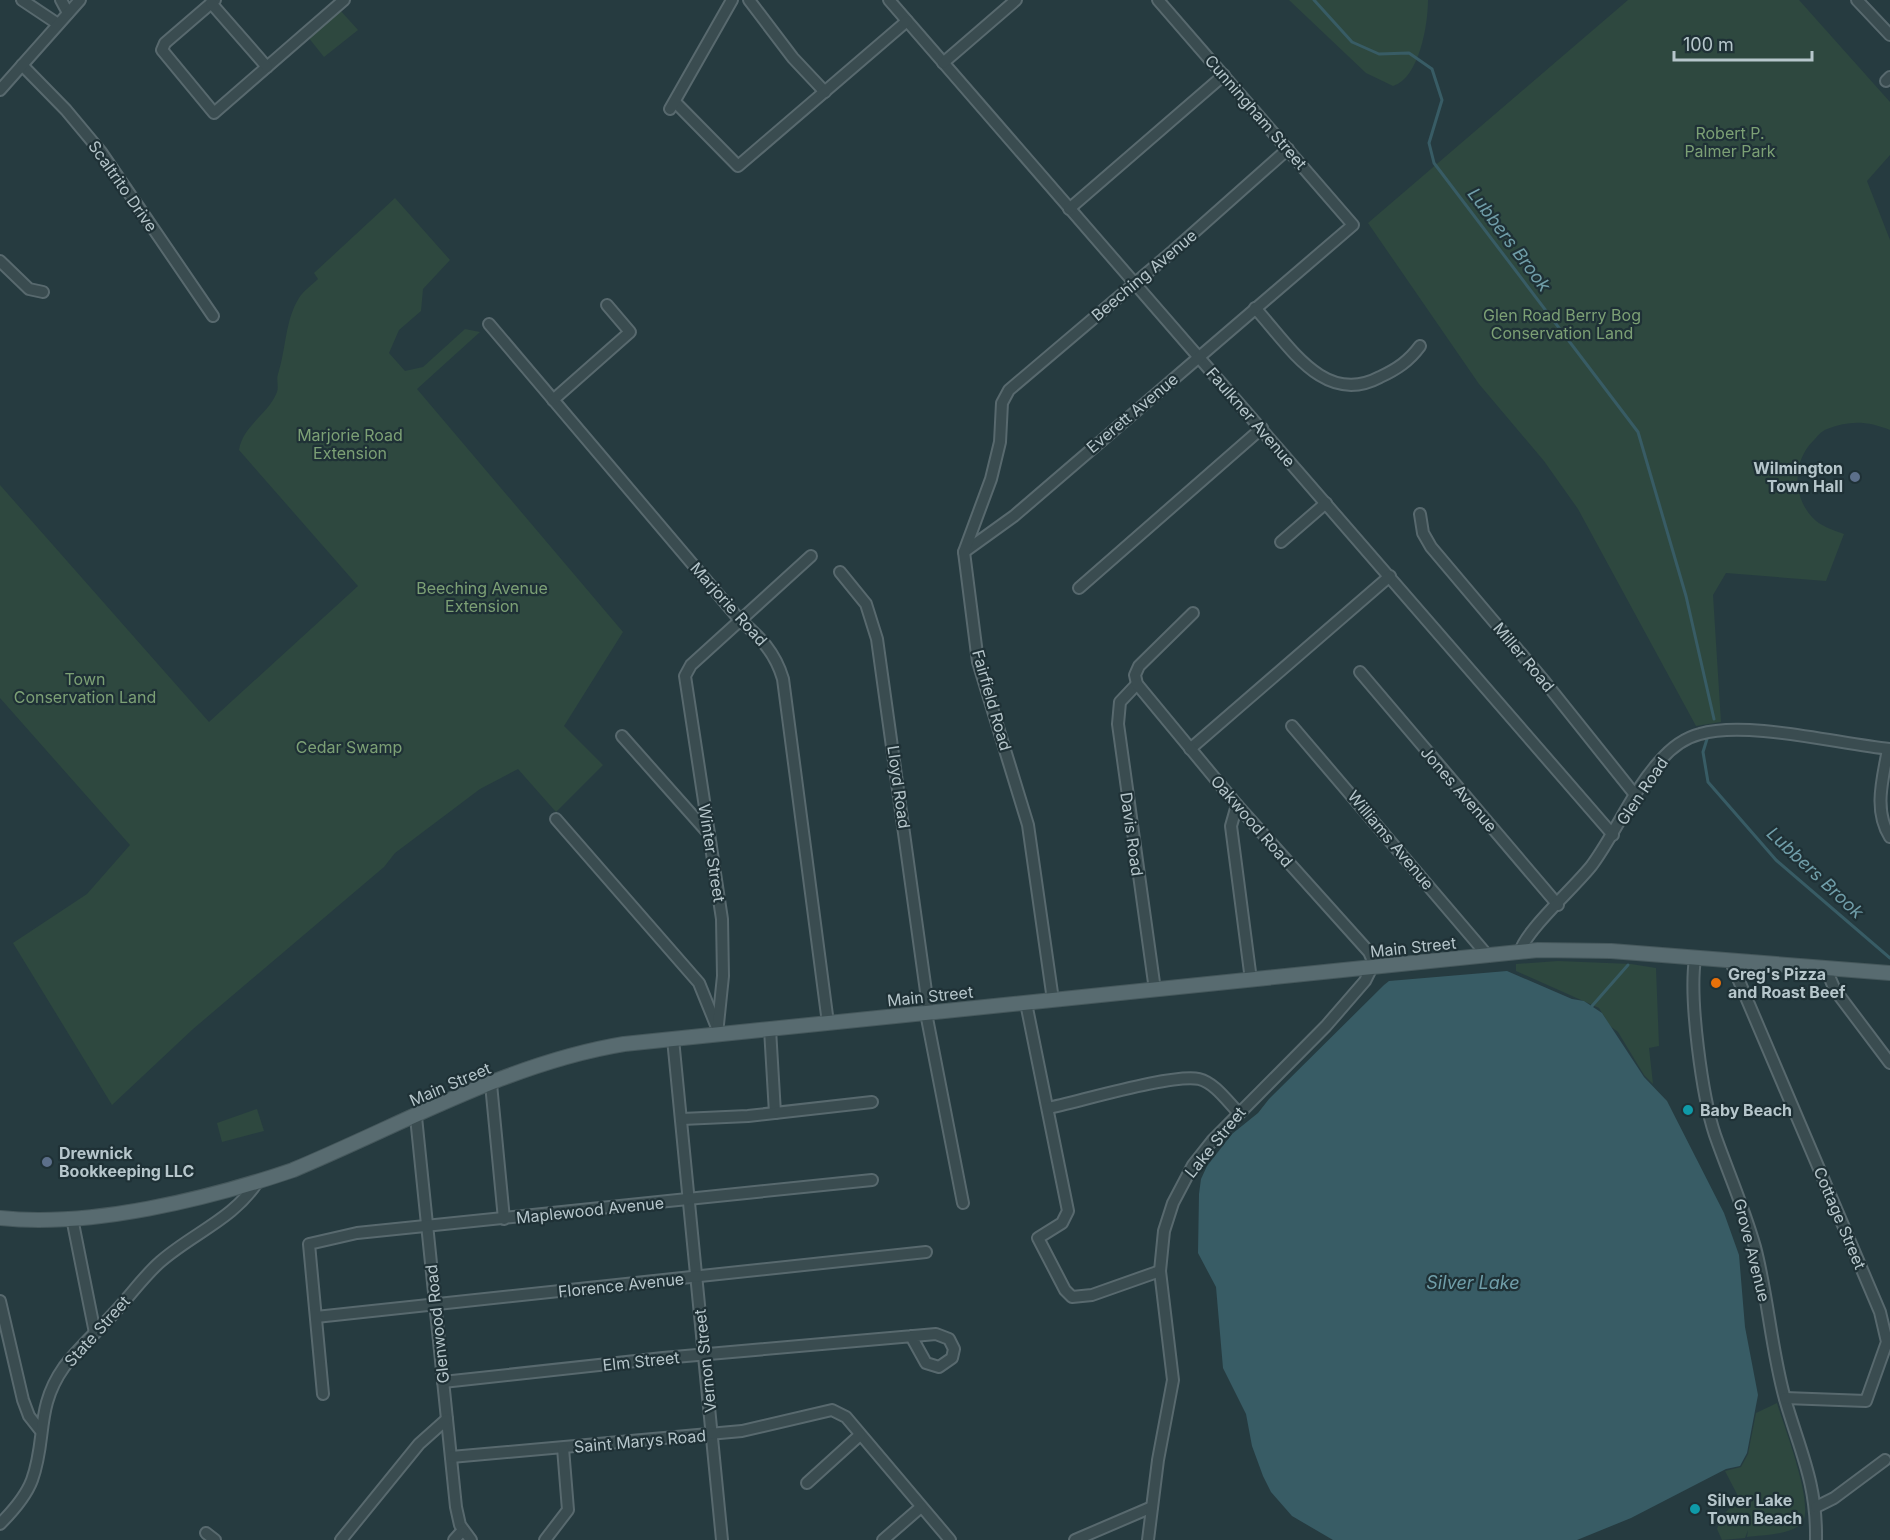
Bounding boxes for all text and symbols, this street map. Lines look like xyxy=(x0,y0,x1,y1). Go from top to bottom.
scale bar xyxy=(1674,24,1812,62)
text: 100 m xyxy=(1683,34,1734,55)
street label: Cunningham Street xyxy=(1201,51,1311,173)
park label: Robert P. Palmer Park xyxy=(1684,123,1776,161)
street label: Scaltrito Drive xyxy=(84,136,162,236)
water label: Lubbers Brook xyxy=(1464,184,1556,297)
street label: Beeching Avenue xyxy=(1087,225,1201,325)
park label: Glen Road Berry Bog Conservation Land xyxy=(1483,305,1641,343)
street label: Faulkner Avenue xyxy=(1202,363,1300,471)
street label: Everett Avenue xyxy=(1082,369,1182,457)
park label: Marjorie Road Extension xyxy=(297,425,403,463)
place label: Wilmington Town Hall xyxy=(1753,458,1843,496)
marker: Wilmington Town Hall xyxy=(1848,470,1862,484)
street label: Marjorie Road xyxy=(686,558,772,650)
park label: Beeching Avenue Extension xyxy=(416,578,548,616)
street label: Miller Road xyxy=(1489,618,1559,696)
street label: Fairfield Road xyxy=(968,647,1016,753)
park label: Town Conservation Land xyxy=(14,669,156,707)
park label: Cedar Swamp xyxy=(296,737,402,757)
street label: Jones Avenue xyxy=(1416,742,1502,836)
street label: Lloyd Road xyxy=(883,744,915,830)
street label: Glen Road xyxy=(1612,753,1672,829)
street label: Oakwood Road xyxy=(1207,771,1297,871)
street label: Williams Avenue xyxy=(1344,786,1438,894)
street label: Davis Road xyxy=(1116,791,1148,877)
street label: Winter Street xyxy=(694,802,730,904)
water label: Lubbers Brook xyxy=(1763,823,1869,923)
street label: Main Street xyxy=(1369,933,1457,961)
place label: Greg's Pizza and Roast Beef xyxy=(1728,964,1846,1002)
marker: Greg's Pizza and Roast Beef xyxy=(1709,976,1723,990)
street label: Main Street xyxy=(886,982,974,1010)
street label: Main Street xyxy=(406,1058,494,1110)
place label: Baby Beach xyxy=(1700,1100,1792,1120)
street label: Lake Street xyxy=(1180,1103,1250,1181)
marker: Baby Beach xyxy=(1681,1103,1695,1117)
place label: Drewnick Bookkeeping LLC xyxy=(59,1143,194,1181)
marker: Drewnick Bookkeeping LLC xyxy=(40,1155,54,1169)
street label: Cottage Street xyxy=(1809,1164,1871,1272)
street label: Maplewood Avenue xyxy=(515,1192,665,1228)
street label: Grove Avenue xyxy=(1730,1196,1774,1304)
street label: Glenwood Road xyxy=(421,1264,453,1384)
street label: Florence Avenue xyxy=(557,1268,685,1302)
water label: Silver Lake xyxy=(1426,1272,1520,1293)
street label: State Street xyxy=(60,1291,134,1371)
street label: Vernon Street xyxy=(690,1308,720,1414)
street label: Elm Street xyxy=(602,1347,680,1375)
street label: Saint Marys Road xyxy=(573,1425,707,1457)
place label: Silver Lake Town Beach xyxy=(1707,1490,1802,1528)
marker: Silver Lake Town Beach xyxy=(1688,1502,1702,1516)

